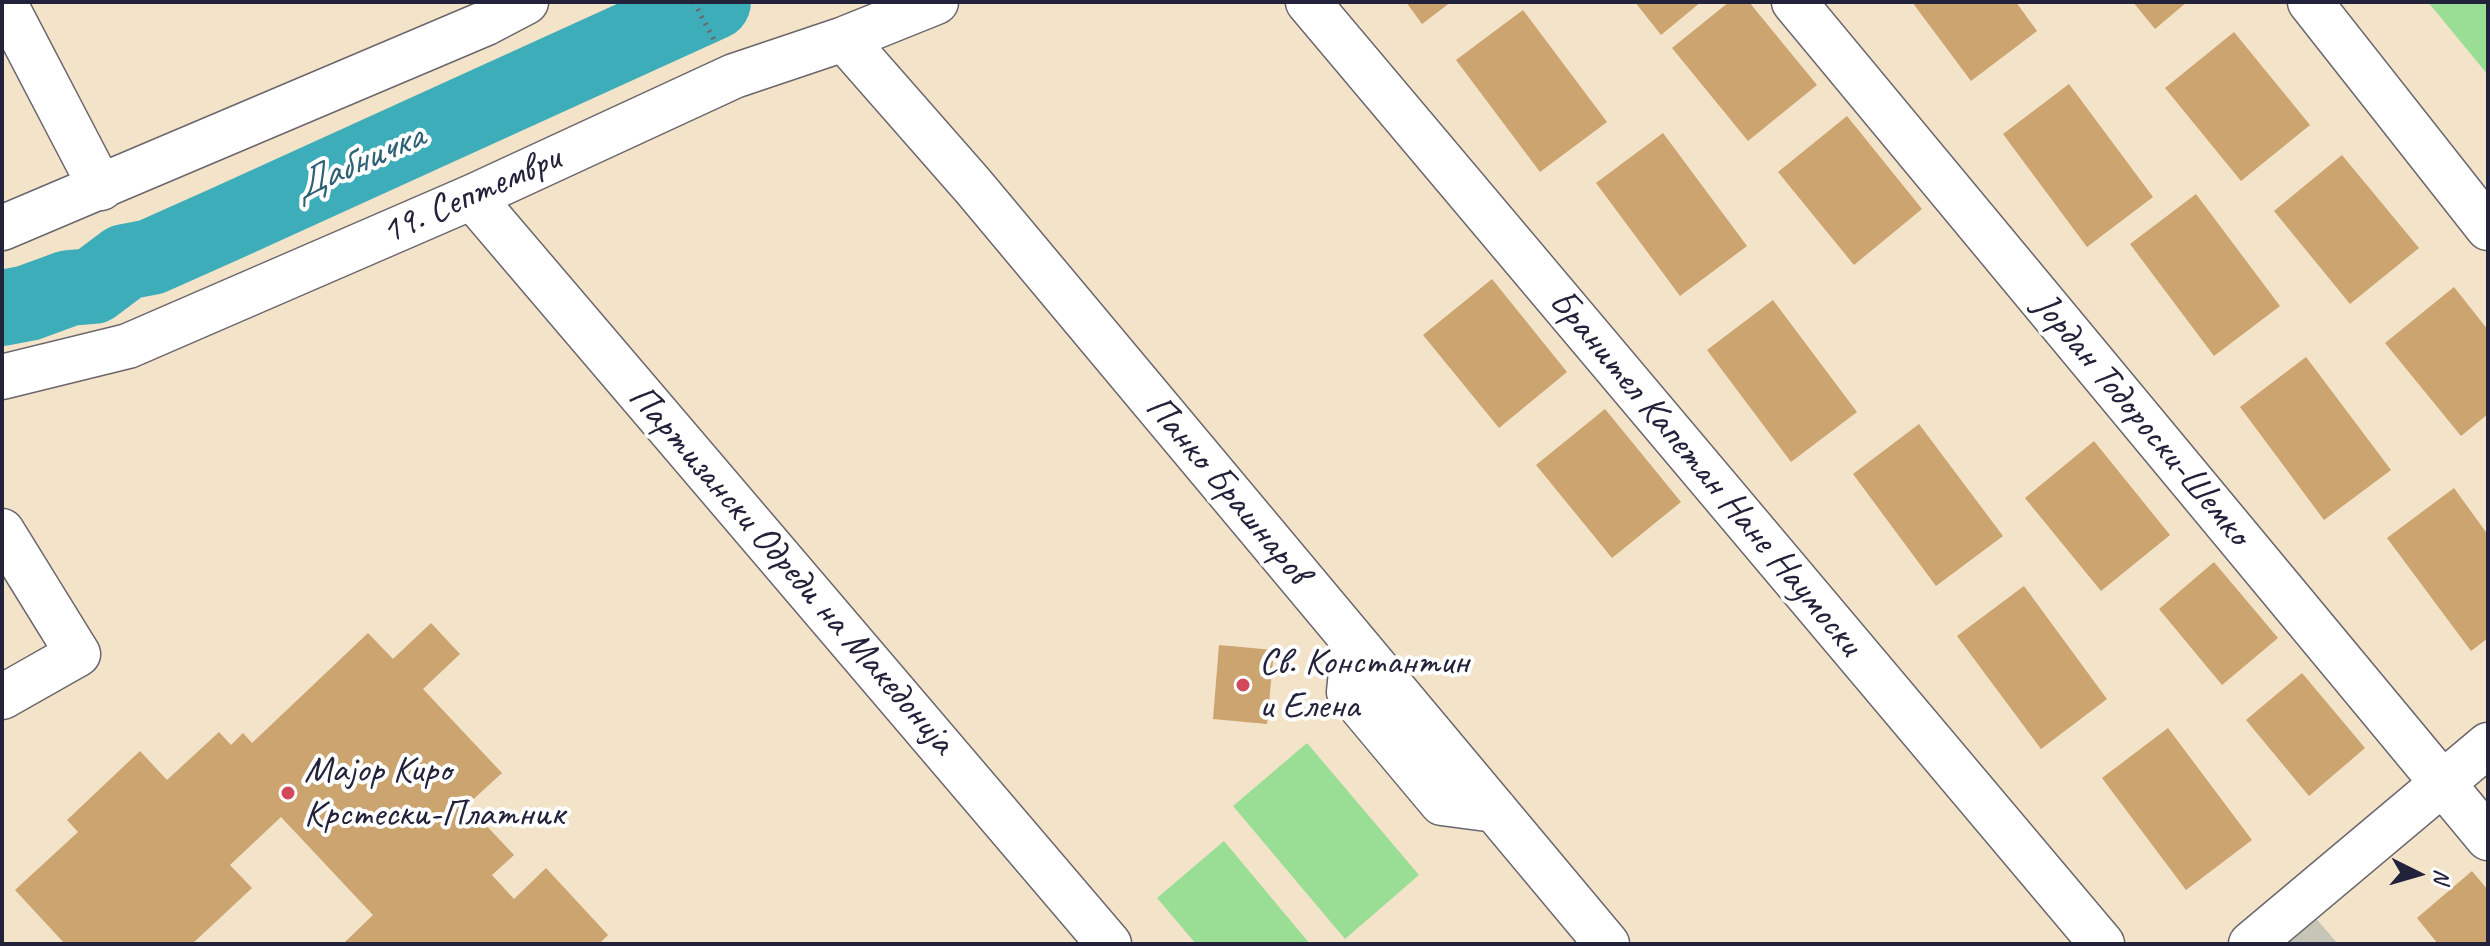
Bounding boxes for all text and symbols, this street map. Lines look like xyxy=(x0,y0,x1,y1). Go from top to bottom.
water label: Дабничка xyxy=(287,113,431,213)
street label: 19. Септември xyxy=(374,136,568,256)
street label: Бранител Капетан Нане Наумоски xyxy=(1538,280,1872,666)
street label: Јордан Тодороски-Шемко xyxy=(2022,285,2260,555)
street label: Партизански Одреди на Македонија xyxy=(618,376,964,764)
street label: Панко Брашнаров xyxy=(1135,386,1319,594)
place label: Св. Константин и Елена xyxy=(1259,640,1469,730)
marker: Св. Константин и Елена xyxy=(1234,676,1252,694)
place label: Мајор Киро Крстески-Платник xyxy=(304,748,564,838)
marker: Мајор Киро Крстески-Платник xyxy=(279,784,297,802)
north arrow xyxy=(2378,834,2458,914)
text: N xyxy=(2427,868,2456,884)

